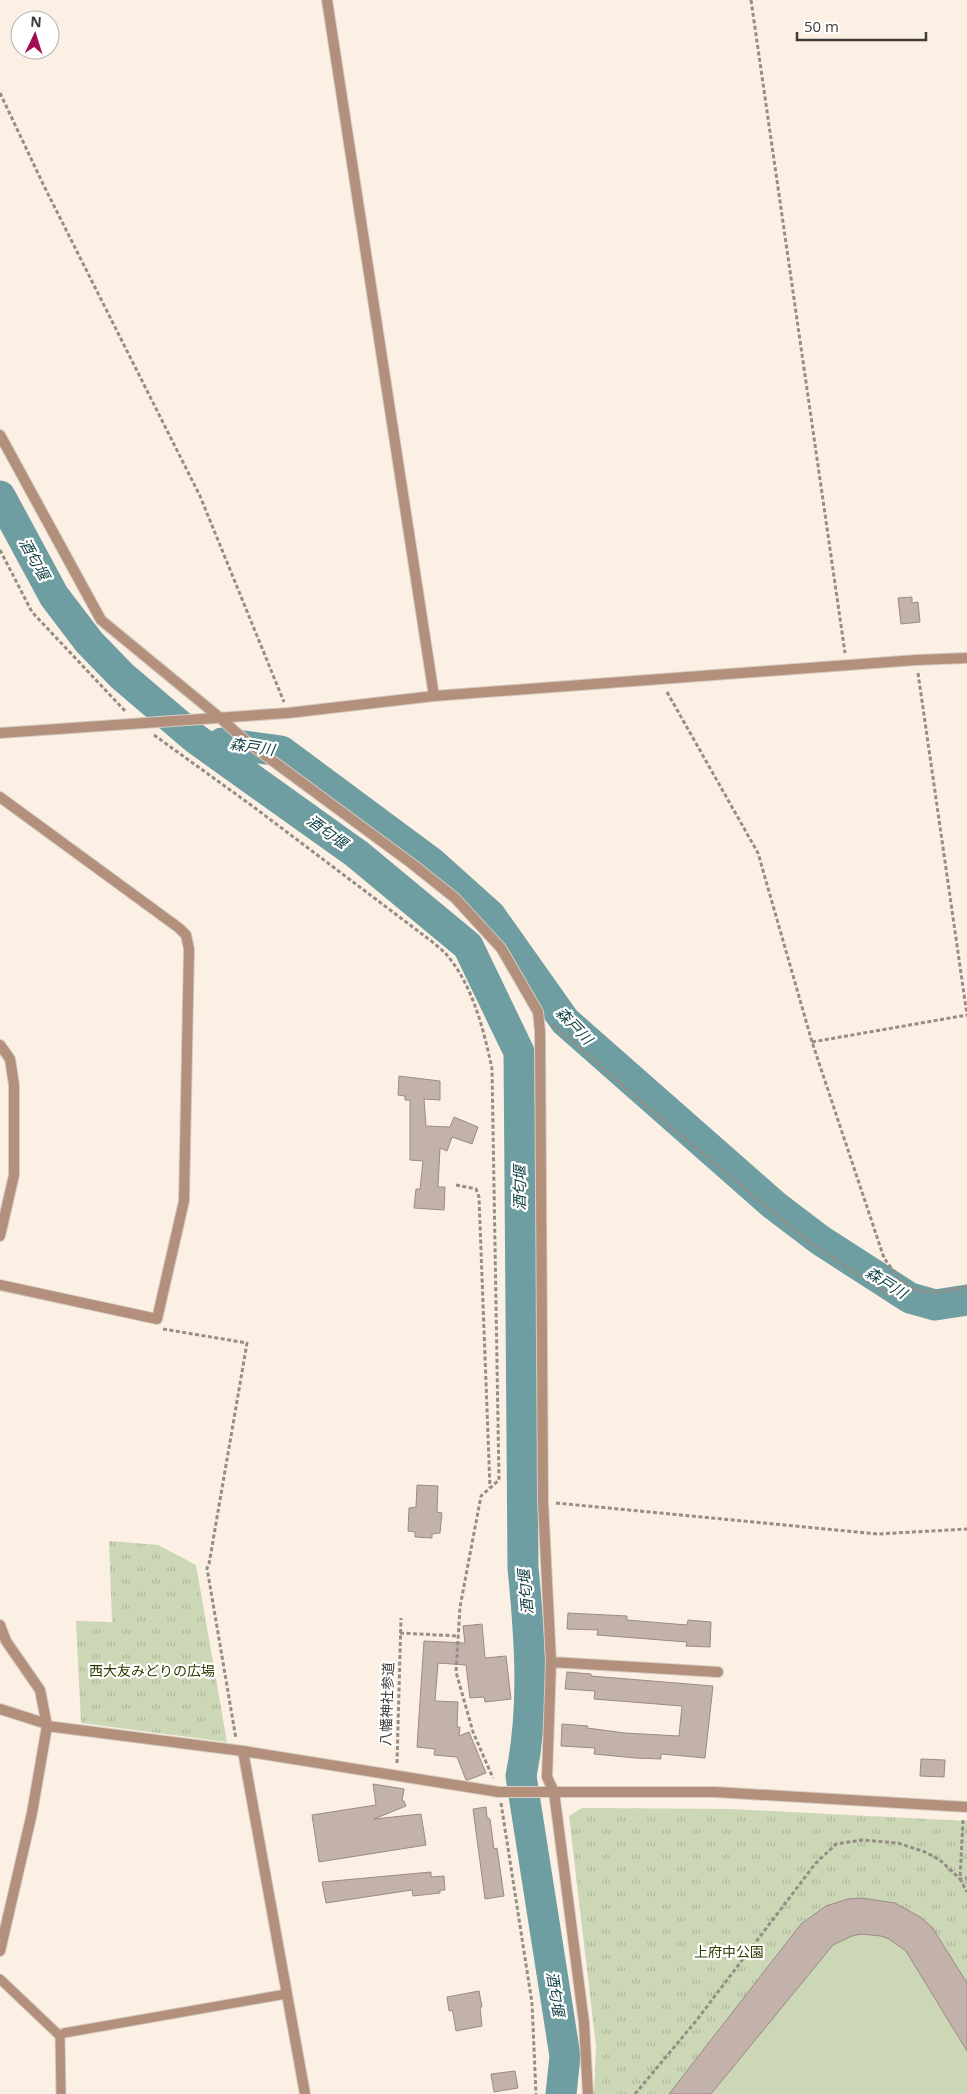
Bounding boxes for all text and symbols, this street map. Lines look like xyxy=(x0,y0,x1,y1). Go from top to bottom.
north arrow xyxy=(10,10,60,60)
scale bar xyxy=(797,10,926,42)
text: N xyxy=(30,12,42,31)
text: 50 m xyxy=(804,16,839,36)
water label: 酒匂堰 xyxy=(15,534,56,586)
water label: 森戸川 xyxy=(228,733,278,760)
water label: 酒匂堰 xyxy=(304,810,354,854)
water label: 森戸川 xyxy=(552,1002,599,1050)
water label: 酒匂堰 xyxy=(509,1163,529,1211)
water label: 森戸川 xyxy=(862,1262,913,1304)
water label: 酒匂堰 xyxy=(513,1566,537,1615)
park label: 西大友みどりの広場 xyxy=(89,1661,215,1680)
street label: 八幡神社参道 xyxy=(376,1662,397,1746)
park label: 上府中公園 xyxy=(694,1942,764,1961)
water label: 酒匂堰 xyxy=(543,1970,570,2021)

